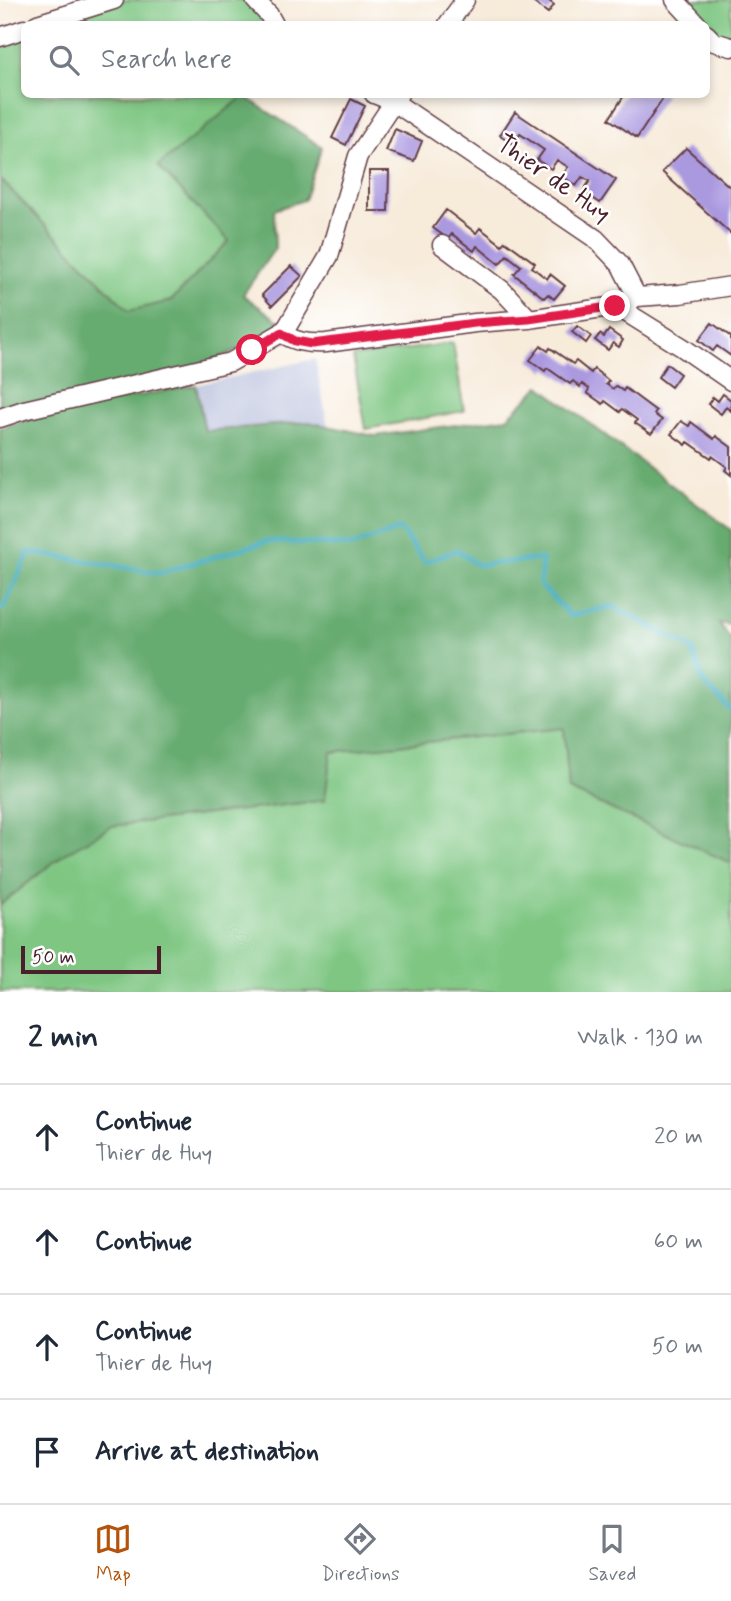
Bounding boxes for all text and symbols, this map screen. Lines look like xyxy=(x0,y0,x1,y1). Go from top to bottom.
search box xyxy=(21,21,710,98)
icon: search xyxy=(45,41,83,79)
text: Search here xyxy=(101,43,232,77)
street label: Thier de Huy xyxy=(489,127,617,231)
route end xyxy=(599,290,630,321)
route start xyxy=(236,334,267,365)
scale bar xyxy=(21,943,161,975)
text: 50 m xyxy=(32,945,75,970)
text: 2 min xyxy=(28,1018,98,1057)
text: Walk · 130 m xyxy=(577,1023,703,1053)
text: Continue xyxy=(95,1105,192,1139)
icon: ahead xyxy=(28,1118,66,1156)
text: 20 m xyxy=(654,1122,703,1152)
text: Thier de Huy xyxy=(95,1139,212,1169)
icon: ahead xyxy=(28,1223,66,1261)
text: Continue xyxy=(95,1225,192,1259)
text: 60 m xyxy=(654,1227,703,1257)
text: Continue xyxy=(95,1315,192,1349)
icon: ahead xyxy=(28,1328,66,1366)
text: 50 m xyxy=(652,1332,703,1362)
text: Thier de Huy xyxy=(95,1349,212,1379)
icon: arrive xyxy=(28,1433,66,1471)
text: Arrive at destination xyxy=(95,1435,319,1469)
tab: Map xyxy=(94,1520,132,1587)
tab: Directions xyxy=(321,1520,400,1587)
tab: Saved xyxy=(588,1520,636,1587)

